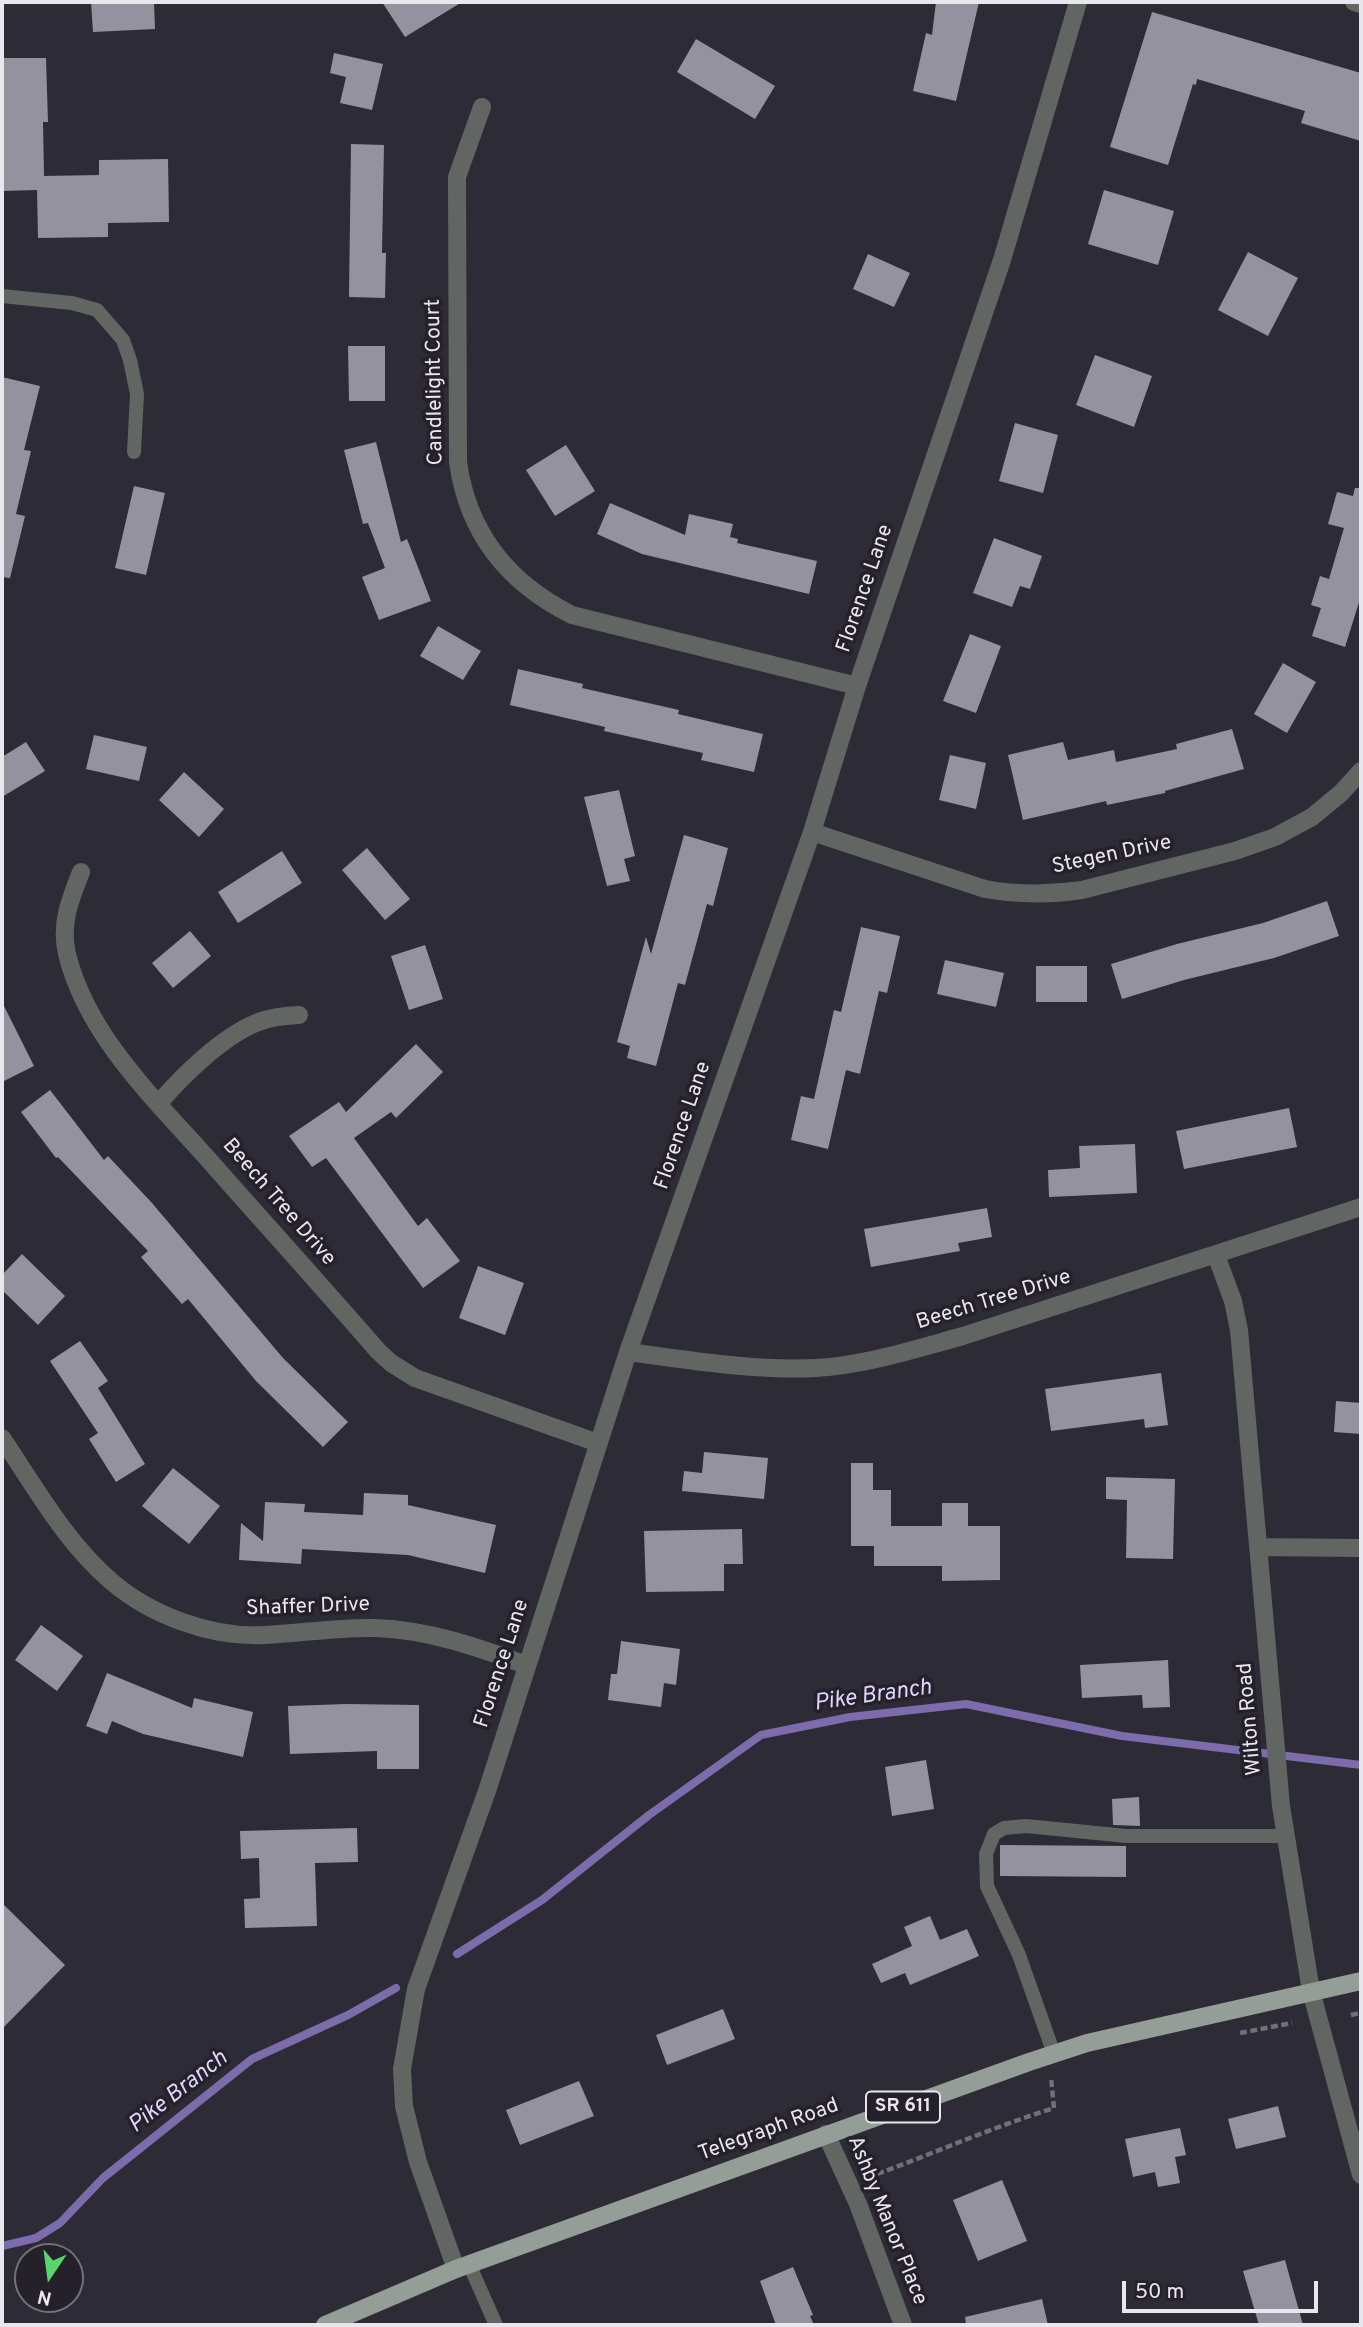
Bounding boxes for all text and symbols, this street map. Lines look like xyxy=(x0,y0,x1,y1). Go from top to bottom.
street label: Candlelight Court xyxy=(422,299,450,465)
street label: Florence Lane xyxy=(832,522,900,656)
street label: Stegen Drive xyxy=(1050,831,1174,881)
street label: Florence Lane xyxy=(650,1059,718,1193)
street label: Beech Tree Drive xyxy=(216,1134,340,1272)
street label: Beech Tree Drive xyxy=(914,1266,1074,1336)
street label: Shaffer Drive xyxy=(246,1593,370,1623)
street label: Florence Lane xyxy=(470,1597,536,1731)
street label: Wilton Road xyxy=(1234,1662,1268,1776)
water label: Pike Branch xyxy=(813,1675,933,1719)
water label: Pike Branch xyxy=(124,2046,234,2140)
road number: SR 611 xyxy=(866,2092,940,2122)
street label: Telegraph Road xyxy=(696,2094,842,2168)
street label: Ashby Manor Place xyxy=(841,2133,931,2309)
north arrow xyxy=(14,2243,84,2313)
scale bar xyxy=(1125,2268,1321,2312)
text: 50 m xyxy=(1135,2279,1184,2306)
text: N xyxy=(35,2283,54,2310)

